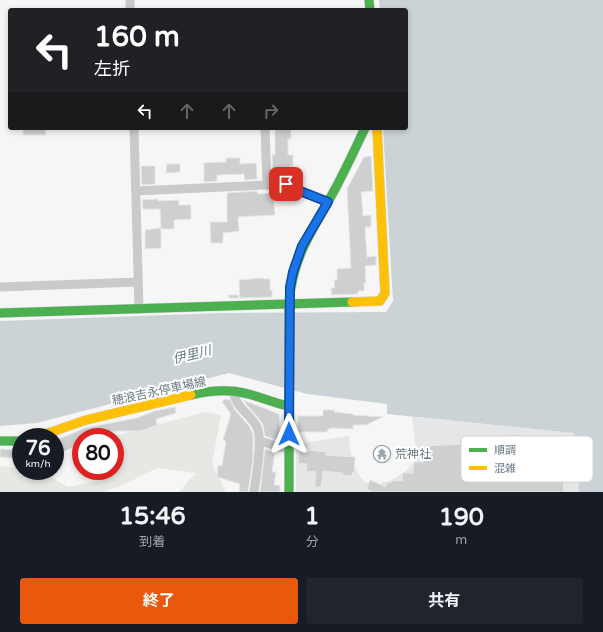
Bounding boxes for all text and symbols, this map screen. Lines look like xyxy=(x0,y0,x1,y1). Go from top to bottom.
text: 160 m xyxy=(94,20,180,54)
icon: left xyxy=(28,24,80,76)
text: 左折 xyxy=(94,58,130,80)
icon: left xyxy=(134,100,156,122)
icon: ahead xyxy=(176,100,198,122)
icon: ahead xyxy=(218,100,240,122)
icon: right xyxy=(260,100,282,122)
pin xyxy=(269,167,303,201)
icon: arrive xyxy=(275,173,297,195)
water label: 伊里川 xyxy=(171,342,215,367)
street label: 穂浪吉永停車場線 xyxy=(111,374,207,408)
position arrow xyxy=(268,413,310,455)
speed limit sign: 80 xyxy=(72,428,124,480)
legend xyxy=(461,436,593,482)
text: 76 xyxy=(25,437,51,461)
temple icon: 荒神社 xyxy=(372,444,392,464)
text: 順調 xyxy=(494,444,516,457)
place label: 荒神社 xyxy=(395,447,431,461)
text: km/h xyxy=(25,458,51,470)
text: 混雑 xyxy=(494,462,516,475)
text: 15:46 xyxy=(119,502,186,531)
text: 1 xyxy=(305,502,320,531)
text: 190 xyxy=(439,503,484,532)
text: m xyxy=(455,532,467,548)
text: 到着 xyxy=(139,534,165,550)
text: 分 xyxy=(306,534,319,550)
button: 終了 xyxy=(20,578,298,624)
button: 共有 xyxy=(306,578,583,624)

